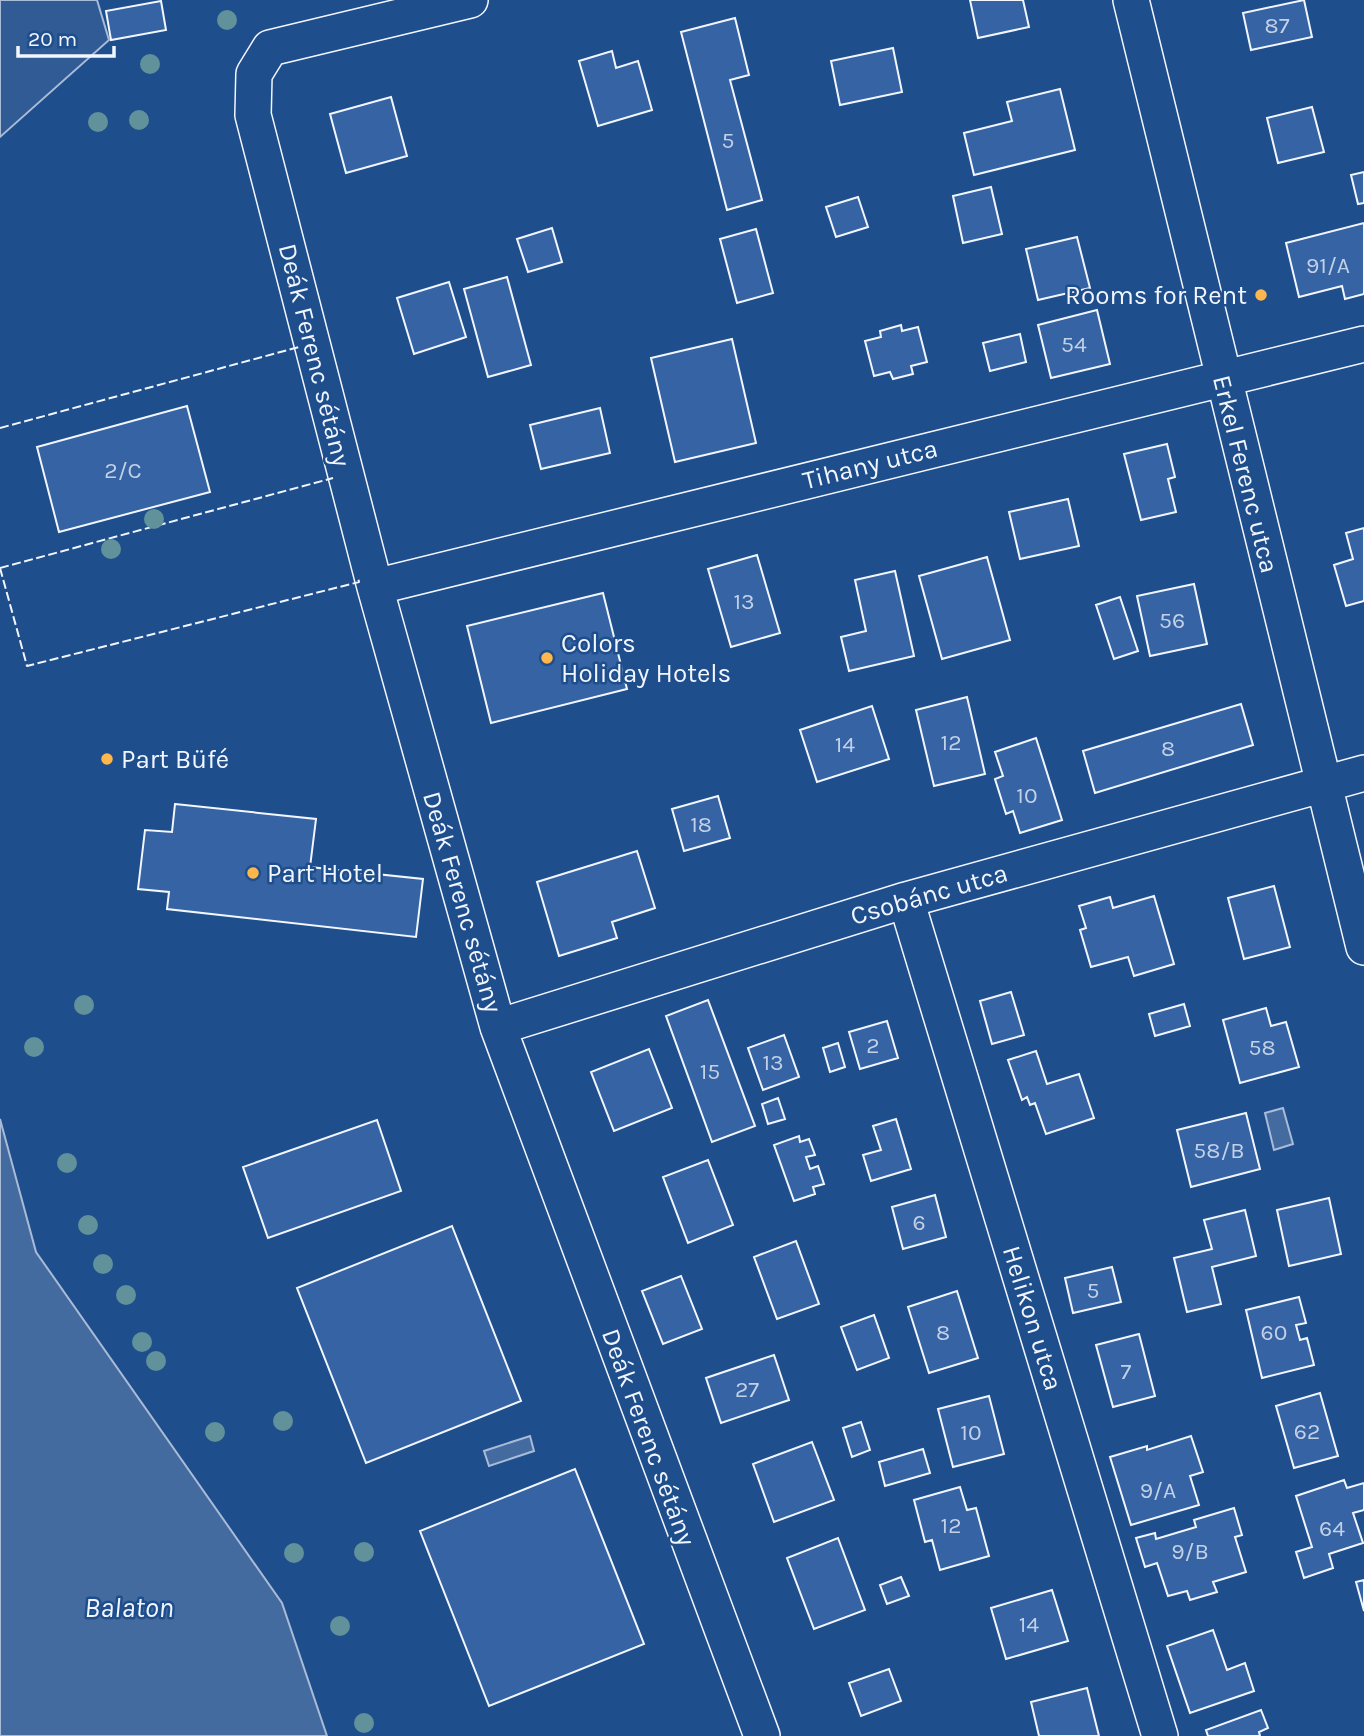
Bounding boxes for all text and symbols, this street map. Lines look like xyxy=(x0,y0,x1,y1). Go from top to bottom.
house number: 87 xyxy=(1265,12,1290,39)
scale bar xyxy=(18,14,114,58)
text: 20 m xyxy=(28,27,77,51)
house number: 5 xyxy=(722,127,734,154)
street label: Deák Ferenc sétány xyxy=(272,240,357,470)
house number: 91/A xyxy=(1306,252,1350,279)
place label: Rooms for Rent xyxy=(1065,280,1247,311)
marker: Rooms for Rent xyxy=(1253,287,1269,303)
house number: 54 xyxy=(1061,331,1087,358)
street label: Erkel Ferenc utca xyxy=(1206,372,1285,576)
street label: Tihany utca xyxy=(799,433,941,496)
house number: 2/C xyxy=(104,457,142,484)
house number: 13 xyxy=(733,588,755,615)
house number: 56 xyxy=(1159,607,1185,634)
place label: Colors Holiday Hotels xyxy=(561,628,731,689)
marker: Colors Holiday Hotels xyxy=(539,650,555,666)
house number: 12 xyxy=(941,729,961,756)
house number: 14 xyxy=(835,731,855,758)
house number: 8 xyxy=(1161,735,1175,762)
place label: Part Büfé xyxy=(121,744,229,775)
marker: Part Büfé xyxy=(99,751,115,767)
house number: 10 xyxy=(1016,782,1038,809)
street label: Deák Ferenc sétány xyxy=(416,788,509,1016)
house number: 18 xyxy=(690,811,712,838)
street label: Csobánc utca xyxy=(847,857,1011,932)
place label: Part Hotel xyxy=(267,858,383,889)
marker: Part Hotel xyxy=(245,865,261,881)
house number: 2 xyxy=(866,1032,880,1059)
house number: 58 xyxy=(1248,1034,1276,1061)
house number: 13 xyxy=(762,1049,784,1076)
house number: 15 xyxy=(700,1058,720,1085)
house number: 58/B xyxy=(1193,1137,1245,1164)
house number: 6 xyxy=(912,1209,926,1236)
street label: Helikon utca xyxy=(996,1242,1069,1394)
house number: 5 xyxy=(1087,1277,1099,1304)
house number: 8 xyxy=(936,1319,950,1346)
house number: 60 xyxy=(1261,1319,1287,1346)
street label: Deák Ferenc sétány xyxy=(595,1324,702,1550)
house number: 7 xyxy=(1121,1358,1132,1385)
house number: 27 xyxy=(735,1376,759,1403)
house number: 62 xyxy=(1294,1418,1320,1445)
house number: 10 xyxy=(960,1419,982,1446)
house number: 9/A xyxy=(1140,1477,1176,1504)
house number: 12 xyxy=(941,1512,961,1539)
house number: 64 xyxy=(1319,1515,1345,1542)
house number: 9/B xyxy=(1171,1538,1209,1565)
water label: Balaton xyxy=(84,1591,174,1624)
house number: 14 xyxy=(1019,1611,1039,1638)

